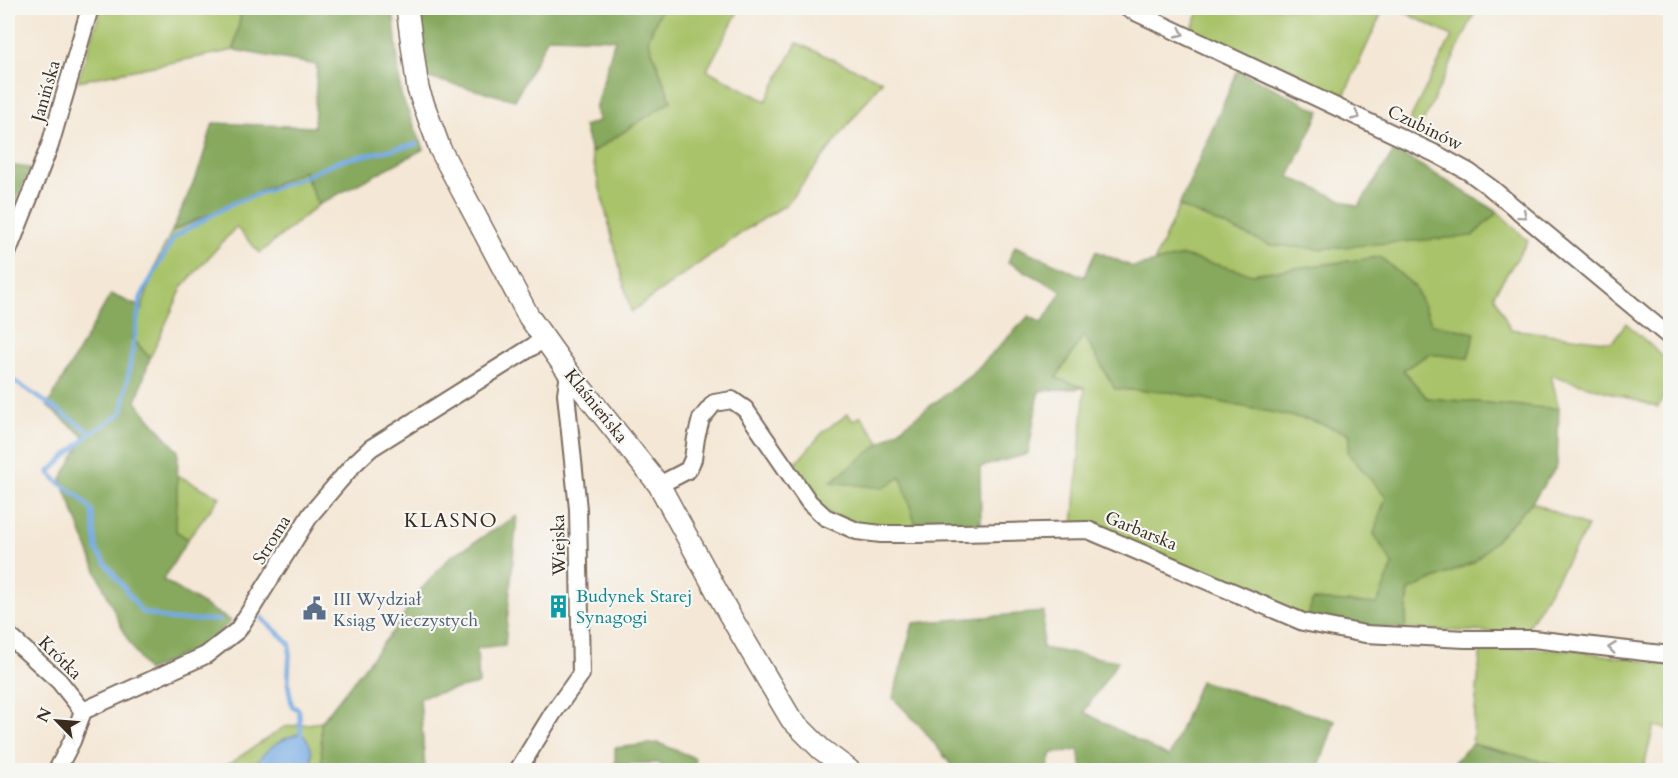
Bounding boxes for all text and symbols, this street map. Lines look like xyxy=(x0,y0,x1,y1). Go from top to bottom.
one-way arrow xyxy=(1173,25,1184,37)
street label: Janińska xyxy=(24,57,67,128)
street label: Czubinów xyxy=(1383,99,1467,157)
one-way arrow xyxy=(1350,108,1361,120)
one-way arrow xyxy=(1516,208,1527,219)
street label: Klaśnieńska xyxy=(558,364,634,449)
street label: Garbarska xyxy=(1101,505,1181,557)
district label: KLASNO xyxy=(404,507,498,534)
street label: Stroma xyxy=(247,510,297,570)
street label: Wiejska xyxy=(546,514,572,577)
place label: Budynek Starej Synagogi xyxy=(576,584,692,630)
place label: III Wydział Ksiąg Wieczystych xyxy=(333,587,478,633)
building icon: Budynek Starej Synagogi xyxy=(545,593,571,619)
public building icon: III Wydział Ksiąg Wieczystych xyxy=(302,596,328,622)
street label: Krótka xyxy=(32,630,88,686)
one-way arrow xyxy=(1608,642,1617,654)
north arrow xyxy=(27,691,87,751)
text: N xyxy=(31,704,57,726)

